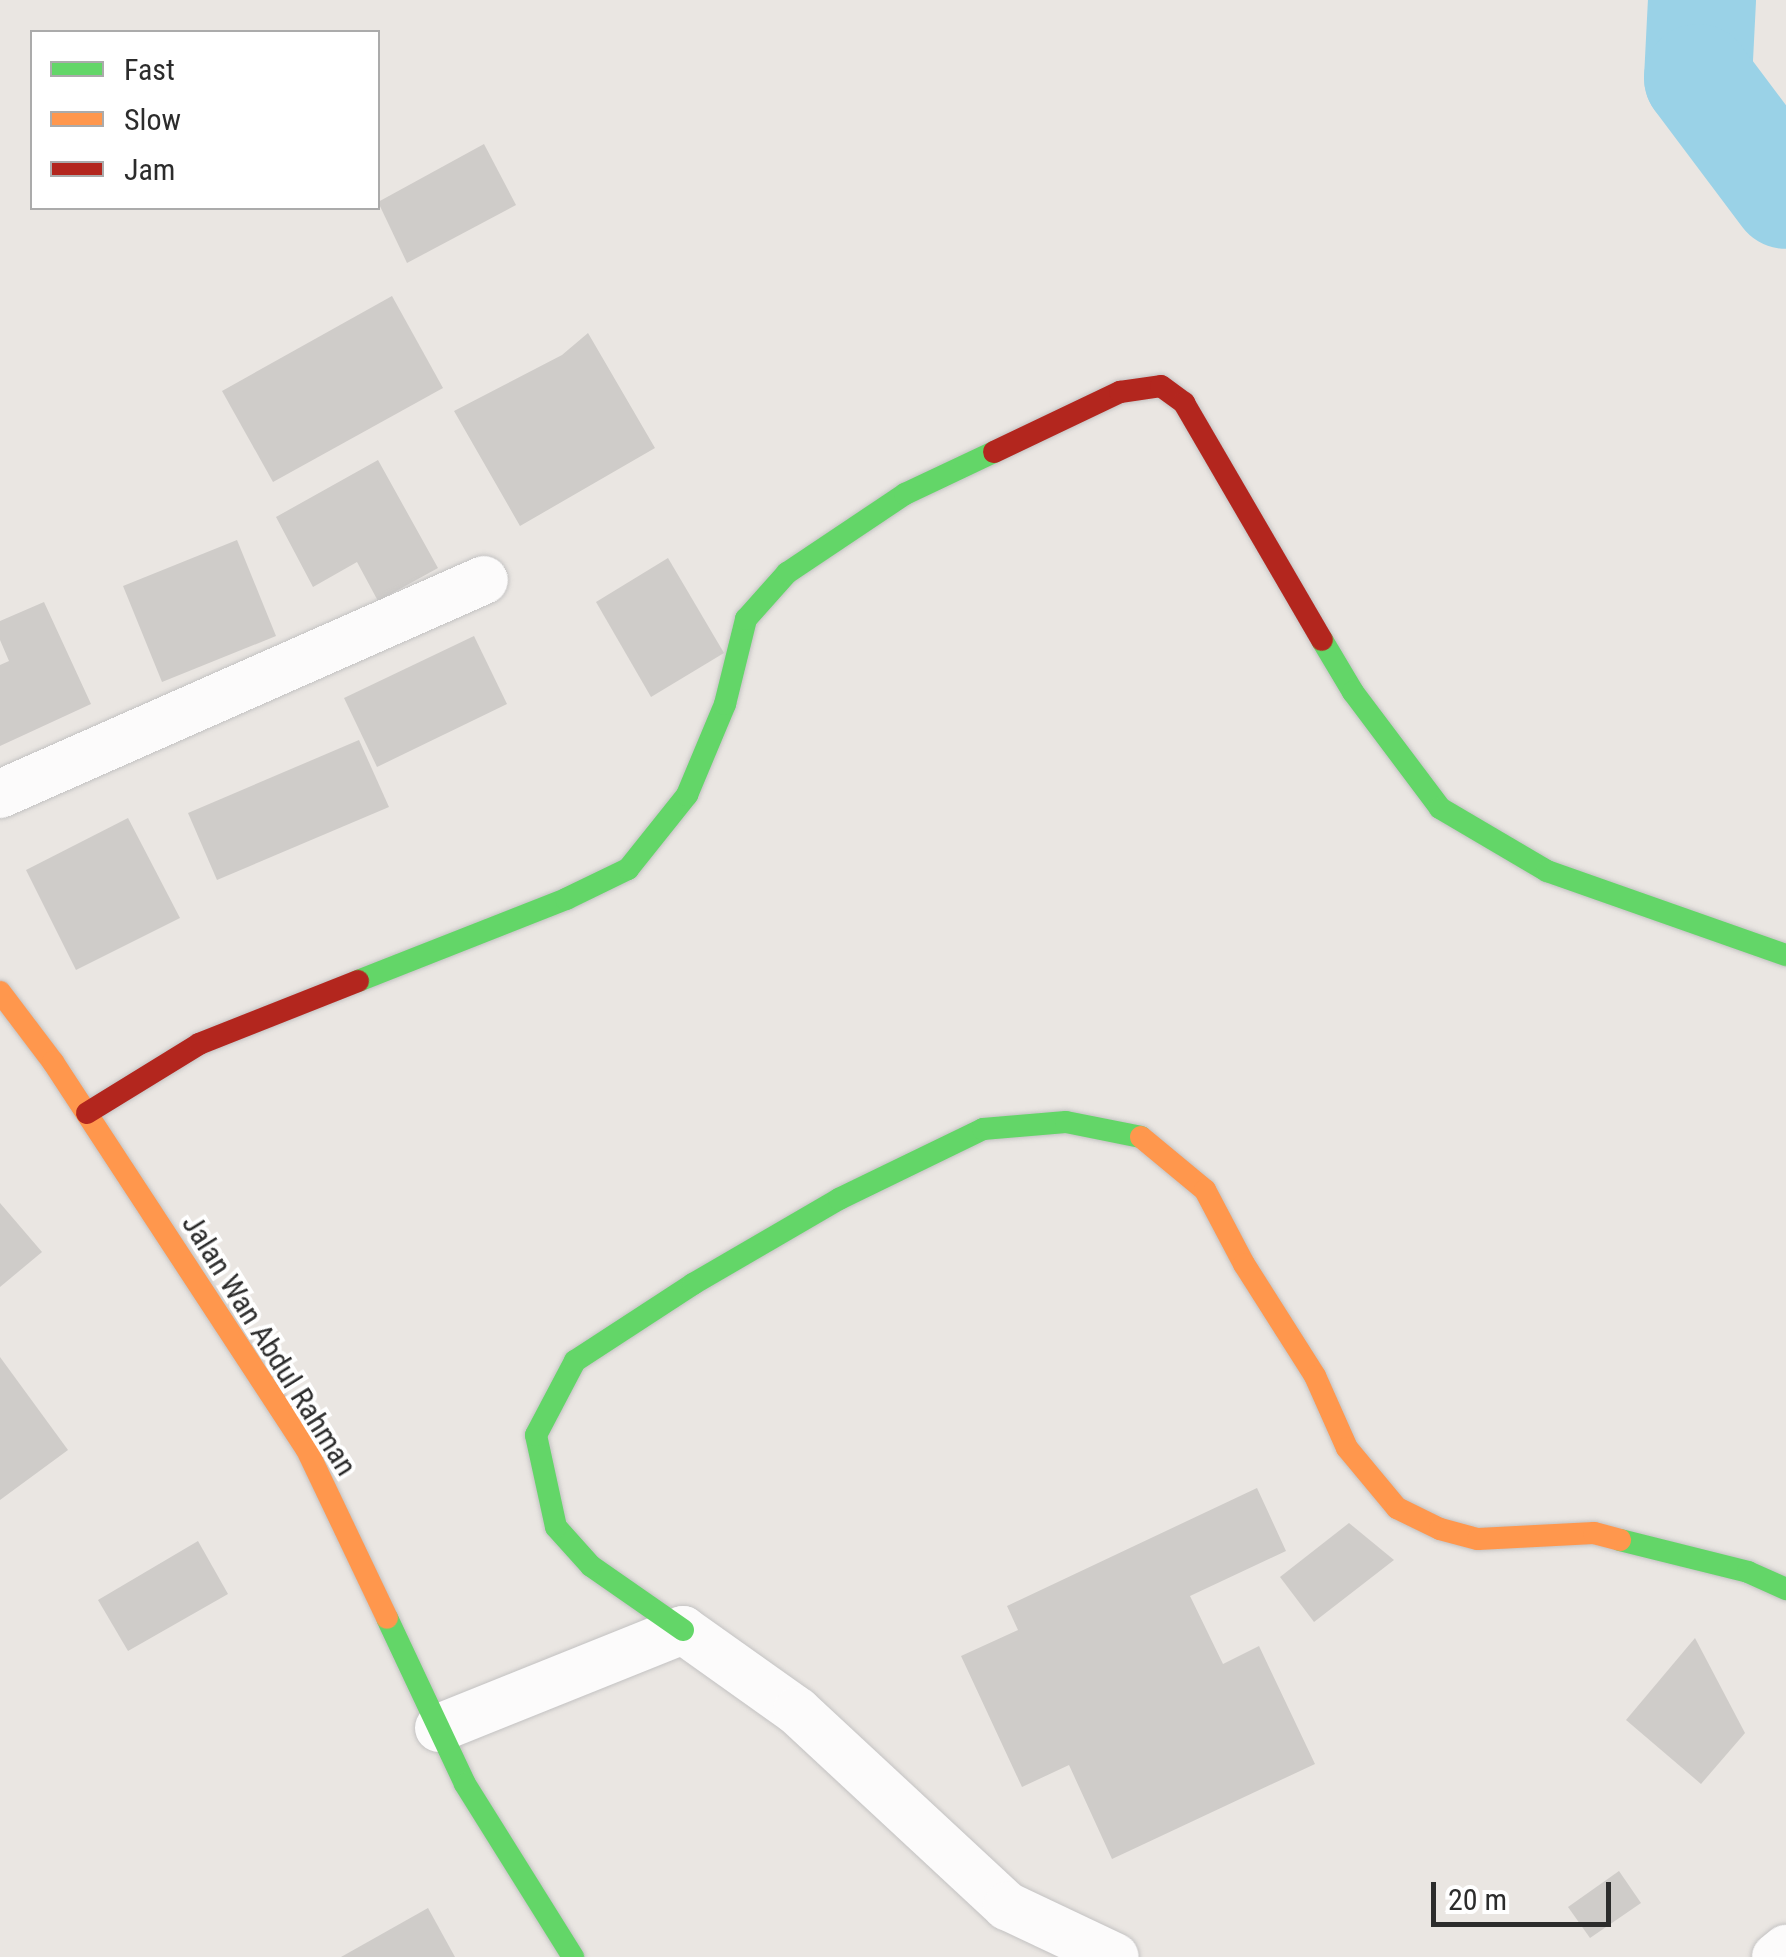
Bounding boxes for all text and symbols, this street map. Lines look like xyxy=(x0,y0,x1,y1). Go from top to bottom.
legend xyxy=(30,30,380,210)
text: Fast xyxy=(124,52,175,87)
text: Slow xyxy=(124,102,181,137)
text: Jam xyxy=(124,152,175,187)
street label: Jalan Wan Abdul Rahman xyxy=(174,1208,364,1482)
scale bar xyxy=(1436,1862,1616,1924)
text: 20 m xyxy=(1448,1882,1507,1917)

